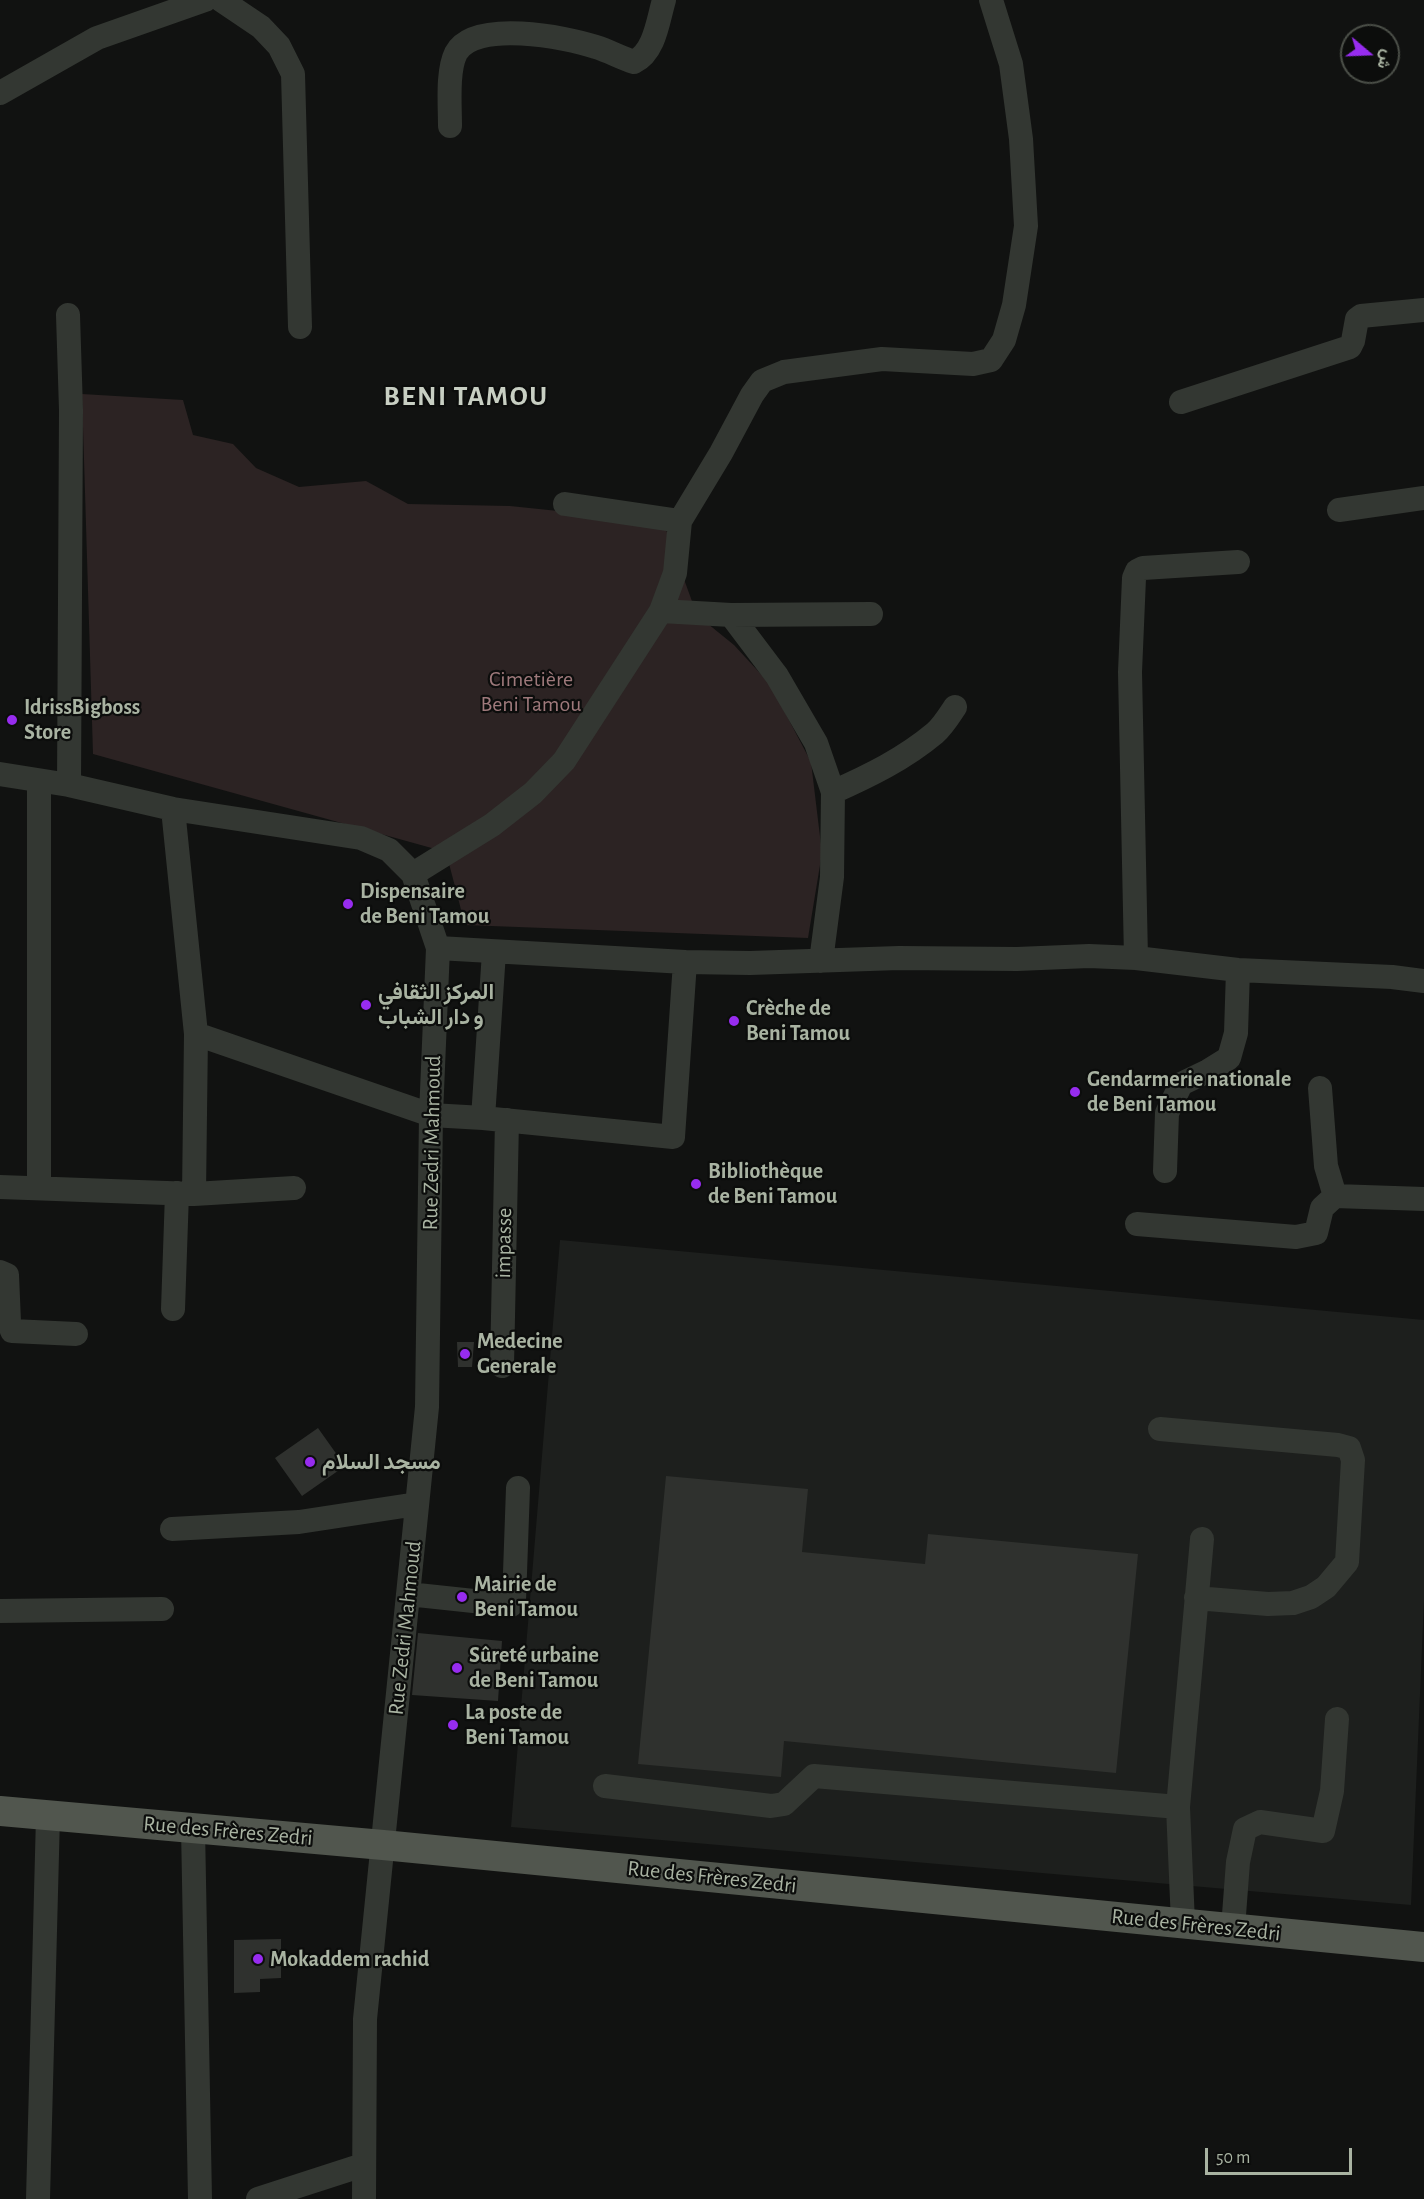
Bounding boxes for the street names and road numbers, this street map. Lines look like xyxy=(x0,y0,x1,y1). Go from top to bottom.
street label: Rue Zedri Mahmoud xyxy=(417,1055,447,1231)
street label: impasse xyxy=(490,1207,518,1279)
street label: Rue Zedri Mahmoud xyxy=(383,1540,427,1716)
street label: Rue des Frères Zedri xyxy=(142,1810,314,1852)
street label: Rue des Frères Zedri xyxy=(626,1855,798,1899)
street label: Rue des Frères Zedri xyxy=(1110,1903,1282,1947)

